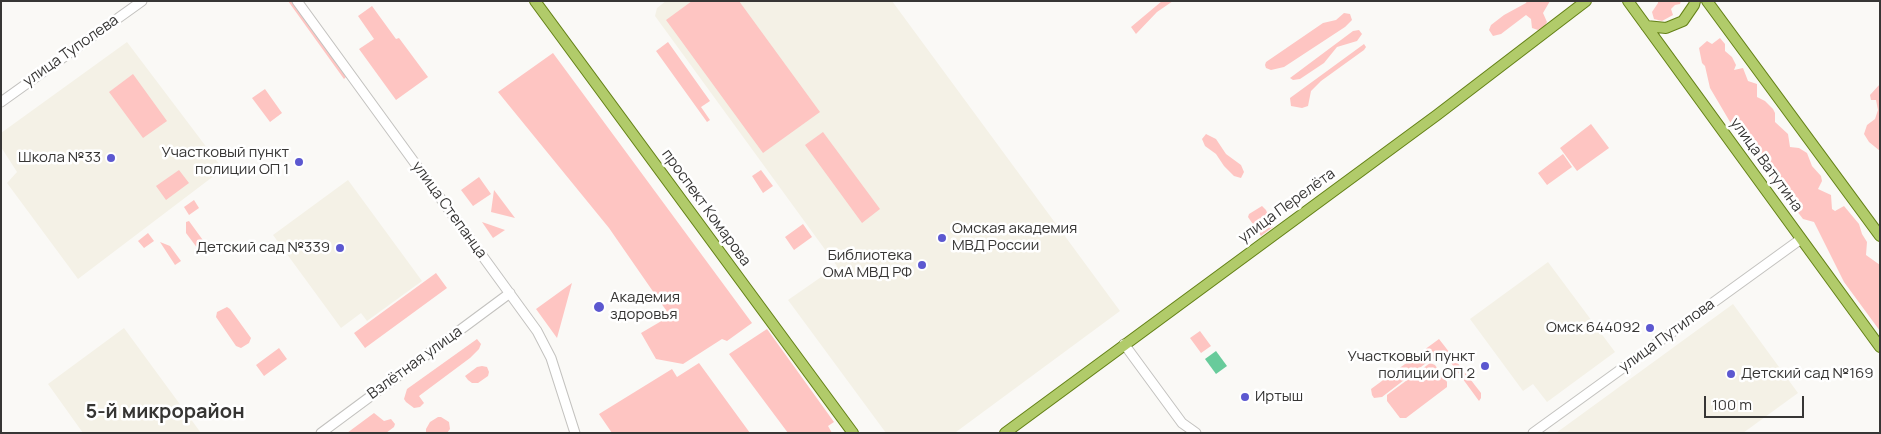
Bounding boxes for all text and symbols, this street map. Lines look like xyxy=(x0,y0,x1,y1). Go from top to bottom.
street label: улица Туполева xyxy=(20,11,122,91)
street label: улица Ватутина xyxy=(1726,115,1806,215)
place label: Участковый пункт полиции ОП 1 xyxy=(162,144,289,179)
street label: проспект Комарова xyxy=(658,146,754,270)
place label: Школа №33 xyxy=(18,149,101,167)
marker: Школа №33 xyxy=(105,152,117,164)
marker: Участковый пункт полиции ОП 1 xyxy=(293,156,305,168)
street label: улица Степанца xyxy=(408,158,490,262)
street label: улица Перелёта xyxy=(1235,165,1339,247)
place label: Омская академия МВД России xyxy=(952,220,1077,255)
marker: Омская академия МВД России xyxy=(936,232,948,244)
place label: Детский сад №339 xyxy=(196,239,330,257)
marker: Детский сад №339 xyxy=(334,242,346,254)
place label: Библиотека ОмА МВД РФ xyxy=(823,247,912,282)
marker: Библиотека ОмА МВД РФ xyxy=(916,259,928,271)
place label: Академия здоровья xyxy=(610,289,680,324)
street label: улица Путилова xyxy=(1616,295,1718,377)
marker: Академия здоровья xyxy=(592,300,606,314)
place label: Омск 644092 xyxy=(1546,319,1640,337)
marker: Омск 644092 xyxy=(1644,322,1656,334)
street label: Взлётная улица xyxy=(364,323,466,403)
place label: Участковый пункт полиции ОП 2 xyxy=(1348,348,1475,383)
marker: Участковый пункт полиции ОП 2 xyxy=(1479,360,1491,372)
place label: Детский сад №169 xyxy=(1741,365,1873,383)
marker: Детский сад №169 xyxy=(1725,368,1737,380)
scale bar xyxy=(1706,386,1806,418)
place label: Иртыш xyxy=(1255,388,1303,406)
marker: Иртыш xyxy=(1239,391,1251,403)
text: 100 m xyxy=(1712,394,1752,415)
district label: 5-й микрорайон xyxy=(85,400,245,424)

